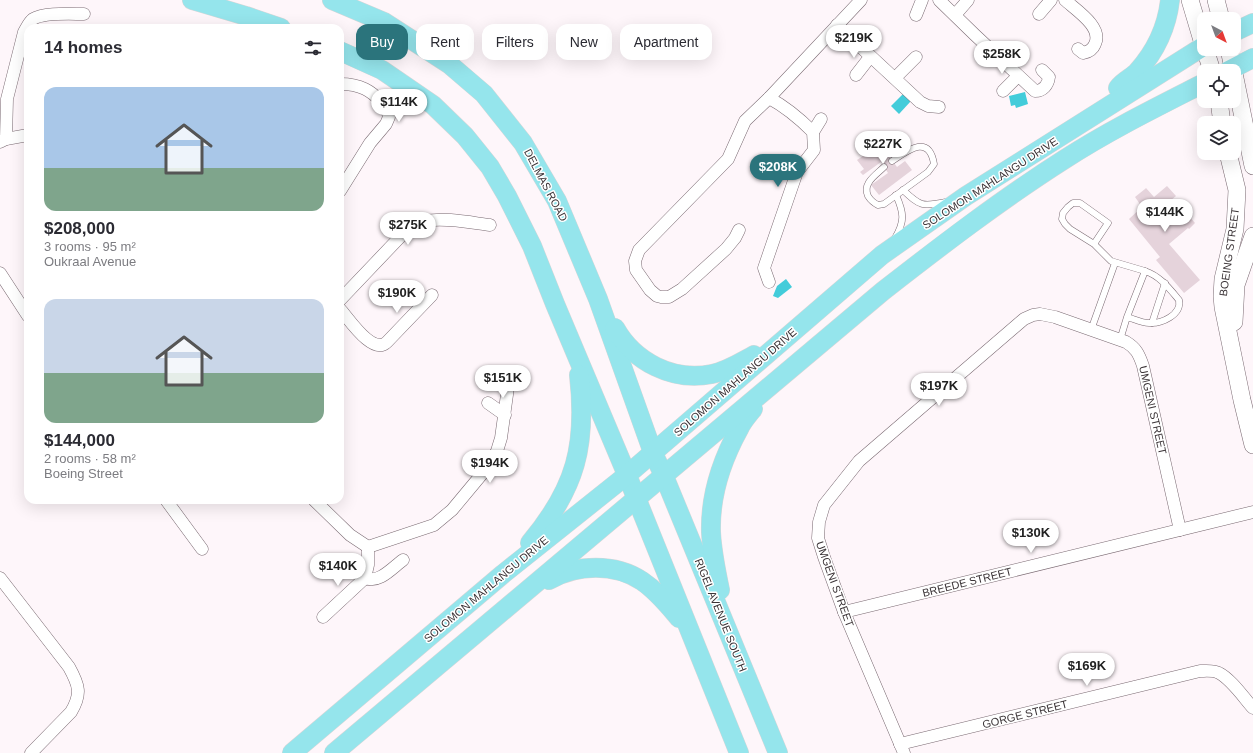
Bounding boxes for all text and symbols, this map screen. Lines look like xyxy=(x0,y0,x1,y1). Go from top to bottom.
north arrow xyxy=(1197,12,1241,56)
map controls xyxy=(1197,12,1241,160)
chip: Buy xyxy=(356,24,408,60)
chip: Rent xyxy=(416,24,474,60)
chip: Filters xyxy=(482,24,548,60)
chip: New xyxy=(556,24,612,60)
chip: Apartment xyxy=(620,24,712,60)
pin: $219K xyxy=(826,25,882,59)
text: $219K xyxy=(835,30,873,45)
icon: filters xyxy=(302,37,324,59)
text: 14 homes xyxy=(44,38,122,57)
pin: $258K xyxy=(974,41,1030,75)
text: $258K xyxy=(983,46,1021,61)
button: locate xyxy=(1197,64,1241,108)
pin: $114K xyxy=(371,89,427,123)
text: $114K xyxy=(380,94,418,109)
icon: home xyxy=(148,113,220,185)
button: layers xyxy=(1197,116,1241,160)
pin: $227K xyxy=(855,131,911,165)
street label: SOLOMON MAHLANGU DRIVE xyxy=(920,135,1060,231)
text: $227K xyxy=(864,136,902,151)
street label: DELMAS ROAD xyxy=(522,147,570,223)
pin: $208K xyxy=(750,154,806,188)
text: $208K xyxy=(759,159,797,174)
pin: $144K xyxy=(1137,199,1193,233)
text: $144K xyxy=(1146,204,1184,219)
street label: BOEING STREET xyxy=(1217,207,1241,297)
pin: $275K xyxy=(380,212,436,246)
text: $275K xyxy=(389,217,427,232)
text: $208,000 xyxy=(44,219,115,238)
text: 3 rooms · 95 m² xyxy=(44,239,136,254)
text: Oukraal Avenue xyxy=(44,254,136,269)
pin: $190K xyxy=(369,280,425,314)
text: $190K xyxy=(378,285,416,300)
icon: home xyxy=(148,325,220,397)
street label: SOLOMON MAHLANGU DRIVE xyxy=(671,326,799,438)
pin: $151K xyxy=(475,365,531,399)
street label: UMGENI STREET xyxy=(1137,365,1169,456)
text: $151K xyxy=(484,370,522,385)
pin: $197K xyxy=(911,373,967,407)
text: $197K xyxy=(920,378,958,393)
text: $144,000 xyxy=(44,431,115,450)
pin: $194K xyxy=(462,450,518,484)
text: 2 rooms · 58 m² xyxy=(44,451,136,466)
text: $194K xyxy=(471,455,509,470)
text: Boeing Street xyxy=(44,466,123,481)
pin: $130K xyxy=(1003,520,1059,554)
text: $130K xyxy=(1012,525,1050,540)
street label: SOLOMON MAHLANGU DRIVE xyxy=(422,534,550,644)
street label: UMGENI STREET xyxy=(814,539,856,629)
pin: $140K xyxy=(310,553,366,587)
street label: RIGEL AVENUE SOUTH xyxy=(693,557,749,673)
text: $140K xyxy=(319,558,357,573)
street label: BREEDE STREET xyxy=(921,565,1013,599)
pin: $169K xyxy=(1059,653,1115,687)
text: $169K xyxy=(1068,658,1106,673)
street label: GORGE STREET xyxy=(981,698,1069,730)

